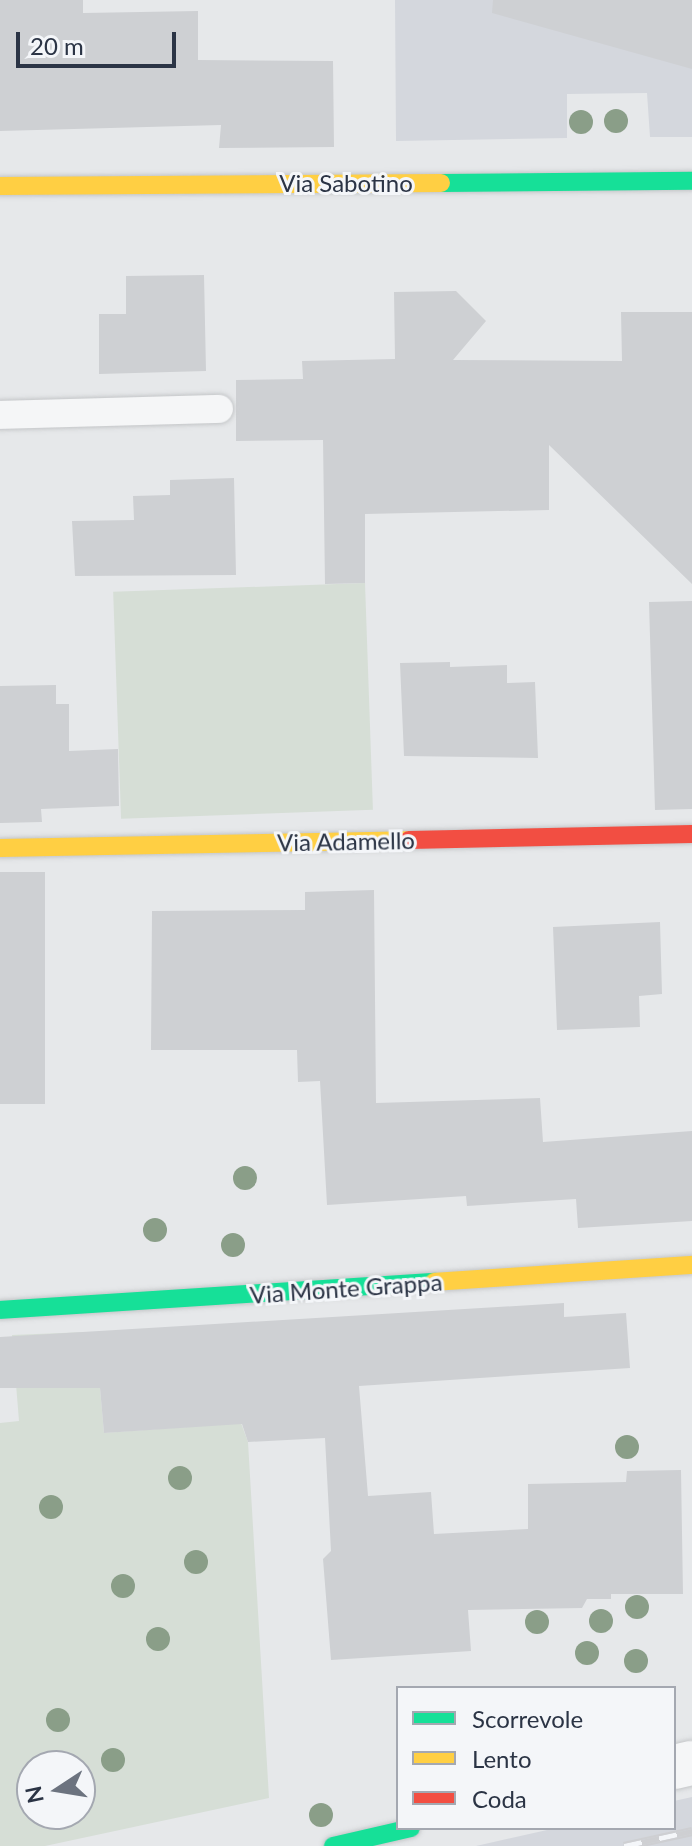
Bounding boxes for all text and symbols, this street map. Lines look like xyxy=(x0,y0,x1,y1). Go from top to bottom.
scale bar xyxy=(20,16,180,66)
text: 20 m xyxy=(30,31,84,60)
street label: Via Sabotino xyxy=(279,169,413,197)
street label: Via Adamello xyxy=(276,825,416,857)
street label: Via Monte Grappa xyxy=(249,1267,443,1309)
legend xyxy=(396,1686,676,1830)
text: Scorrevole xyxy=(472,1704,583,1733)
text: Lento xyxy=(472,1744,532,1773)
north arrow xyxy=(16,1750,96,1830)
text: N xyxy=(19,1784,49,1806)
text: Coda xyxy=(472,1784,527,1813)

